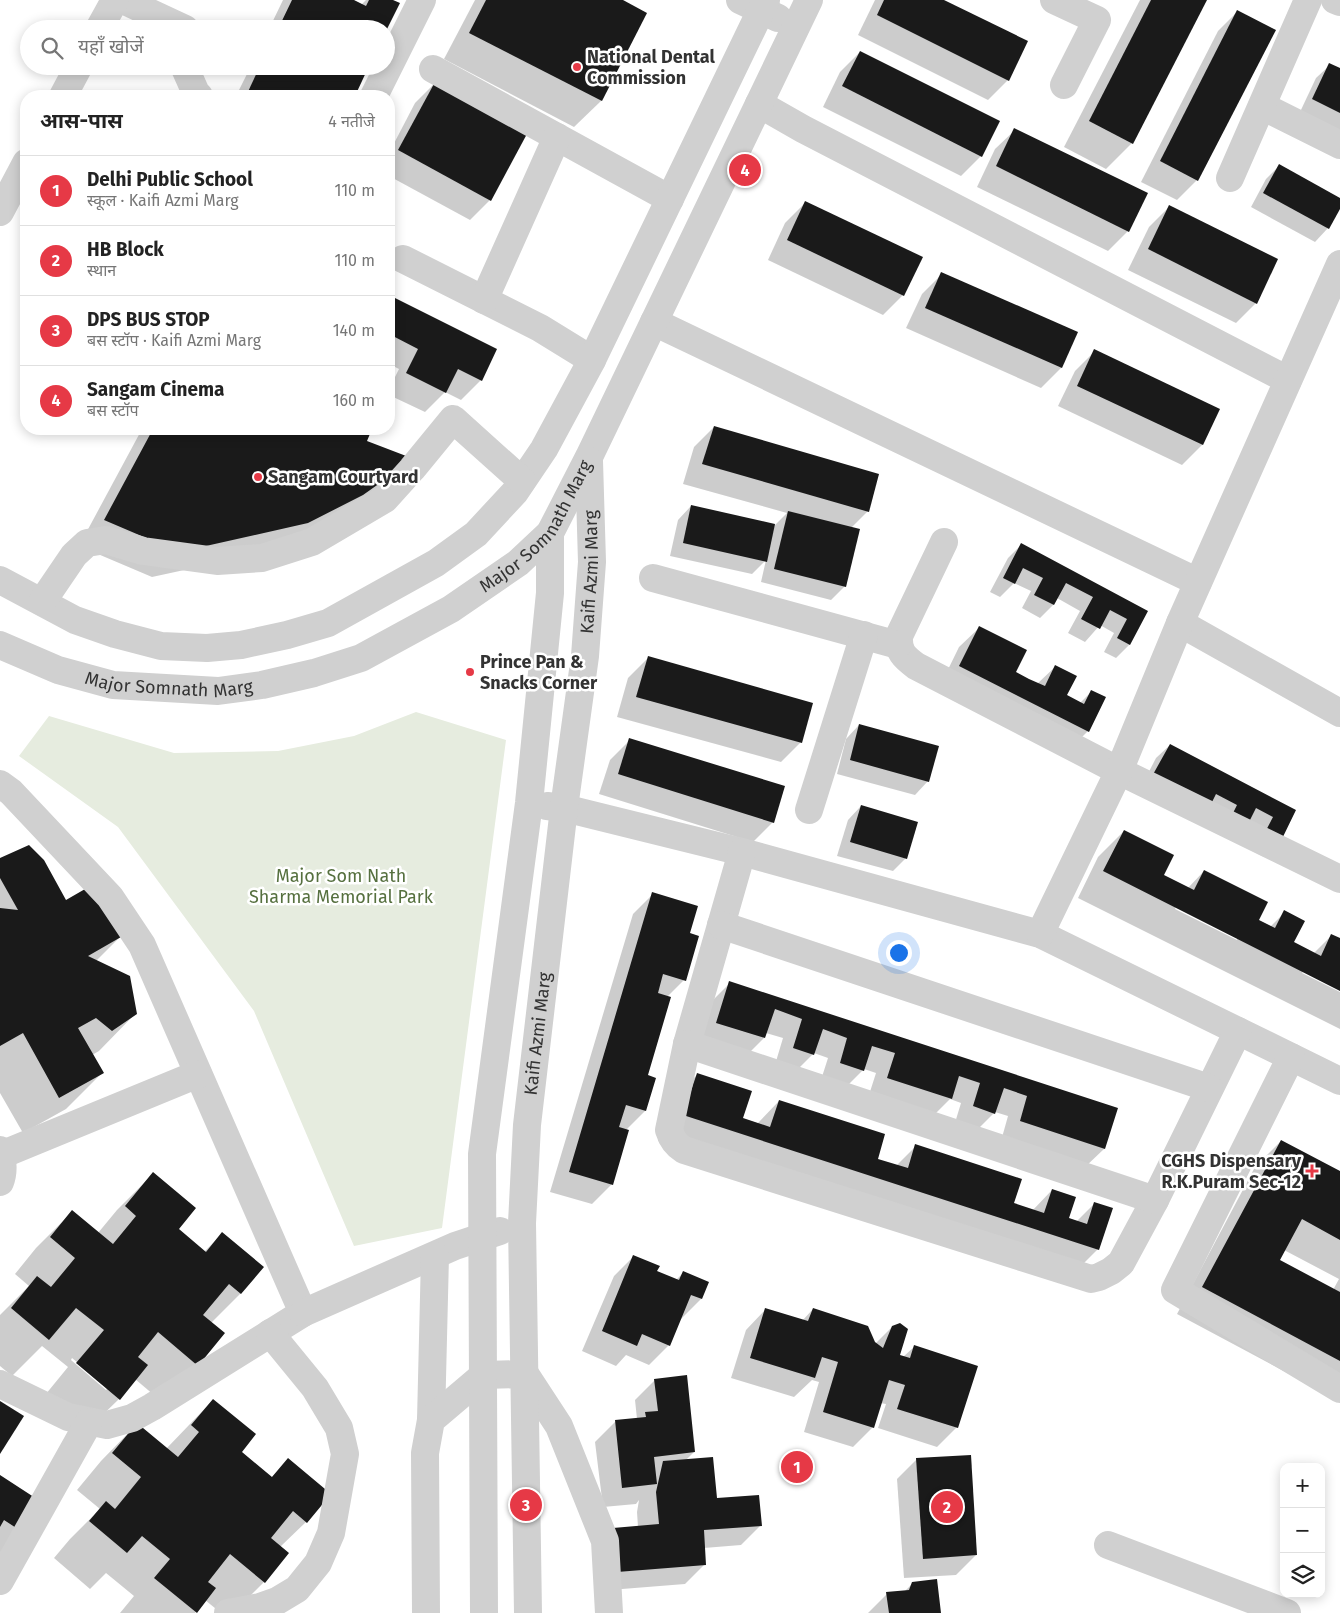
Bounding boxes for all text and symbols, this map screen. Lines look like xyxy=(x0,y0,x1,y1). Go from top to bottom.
search box xyxy=(20,20,395,75)
icon: search xyxy=(38,34,66,62)
text: यहाँ खोजें xyxy=(78,35,144,58)
place label: National Dental Commission xyxy=(587,46,715,89)
marker: National Dental Commission xyxy=(571,61,583,73)
text: आस-पास xyxy=(40,108,123,134)
text: 4 नतीजे xyxy=(328,112,375,131)
pin: 4 xyxy=(729,151,761,189)
text: Delhi Public School xyxy=(87,168,253,191)
text: 1 xyxy=(52,181,60,200)
text: 110 m xyxy=(334,181,375,200)
text: स्कूल · Kaifi Azmi Marg xyxy=(87,191,239,210)
text: HB Block xyxy=(87,238,164,261)
text: 2 xyxy=(52,251,60,270)
text: 110 m xyxy=(334,251,375,270)
text: स्थान xyxy=(87,261,116,280)
text: DPS BUS STOP xyxy=(87,308,210,331)
text: 3 xyxy=(52,321,60,340)
text: 140 m xyxy=(333,321,375,340)
text: बस स्टॉप · Kaifi Azmi Marg xyxy=(87,331,261,350)
text: Sangam Cinema xyxy=(87,378,224,401)
text: 4 xyxy=(51,391,61,410)
text: 160 m xyxy=(333,391,375,410)
text: बस स्टॉप xyxy=(87,401,139,420)
street label: Major Somnath Marg xyxy=(475,456,597,597)
place label: Sangam Courtyard xyxy=(268,466,419,488)
marker: Sangam Courtyard xyxy=(252,471,264,483)
street label: Kaifi Azmi Marg xyxy=(576,509,603,635)
place label: Prince Pan & Snacks Corner xyxy=(480,651,598,694)
marker: Prince Pan & Snacks Corner xyxy=(464,666,476,678)
street label: Major Somnath Marg xyxy=(83,667,255,703)
park label: Major Som Nath Sharma Memorial Park xyxy=(249,865,434,908)
your location xyxy=(886,940,912,966)
street label: Kaifi Azmi Marg xyxy=(520,970,556,1097)
place label: CGHS Dispensary R.K.Puram Sec-12 xyxy=(1161,1150,1302,1193)
marker: CGHS Dispensary R.K.Puram Sec-12 xyxy=(1305,1164,1319,1178)
pin: 1 xyxy=(781,1448,813,1486)
map controls xyxy=(1280,1463,1325,1598)
button: + xyxy=(1280,1463,1325,1508)
pin: 3 xyxy=(510,1486,542,1524)
pin: 2 xyxy=(931,1488,963,1526)
button: − xyxy=(1280,1508,1325,1553)
button: layers xyxy=(1280,1553,1325,1598)

